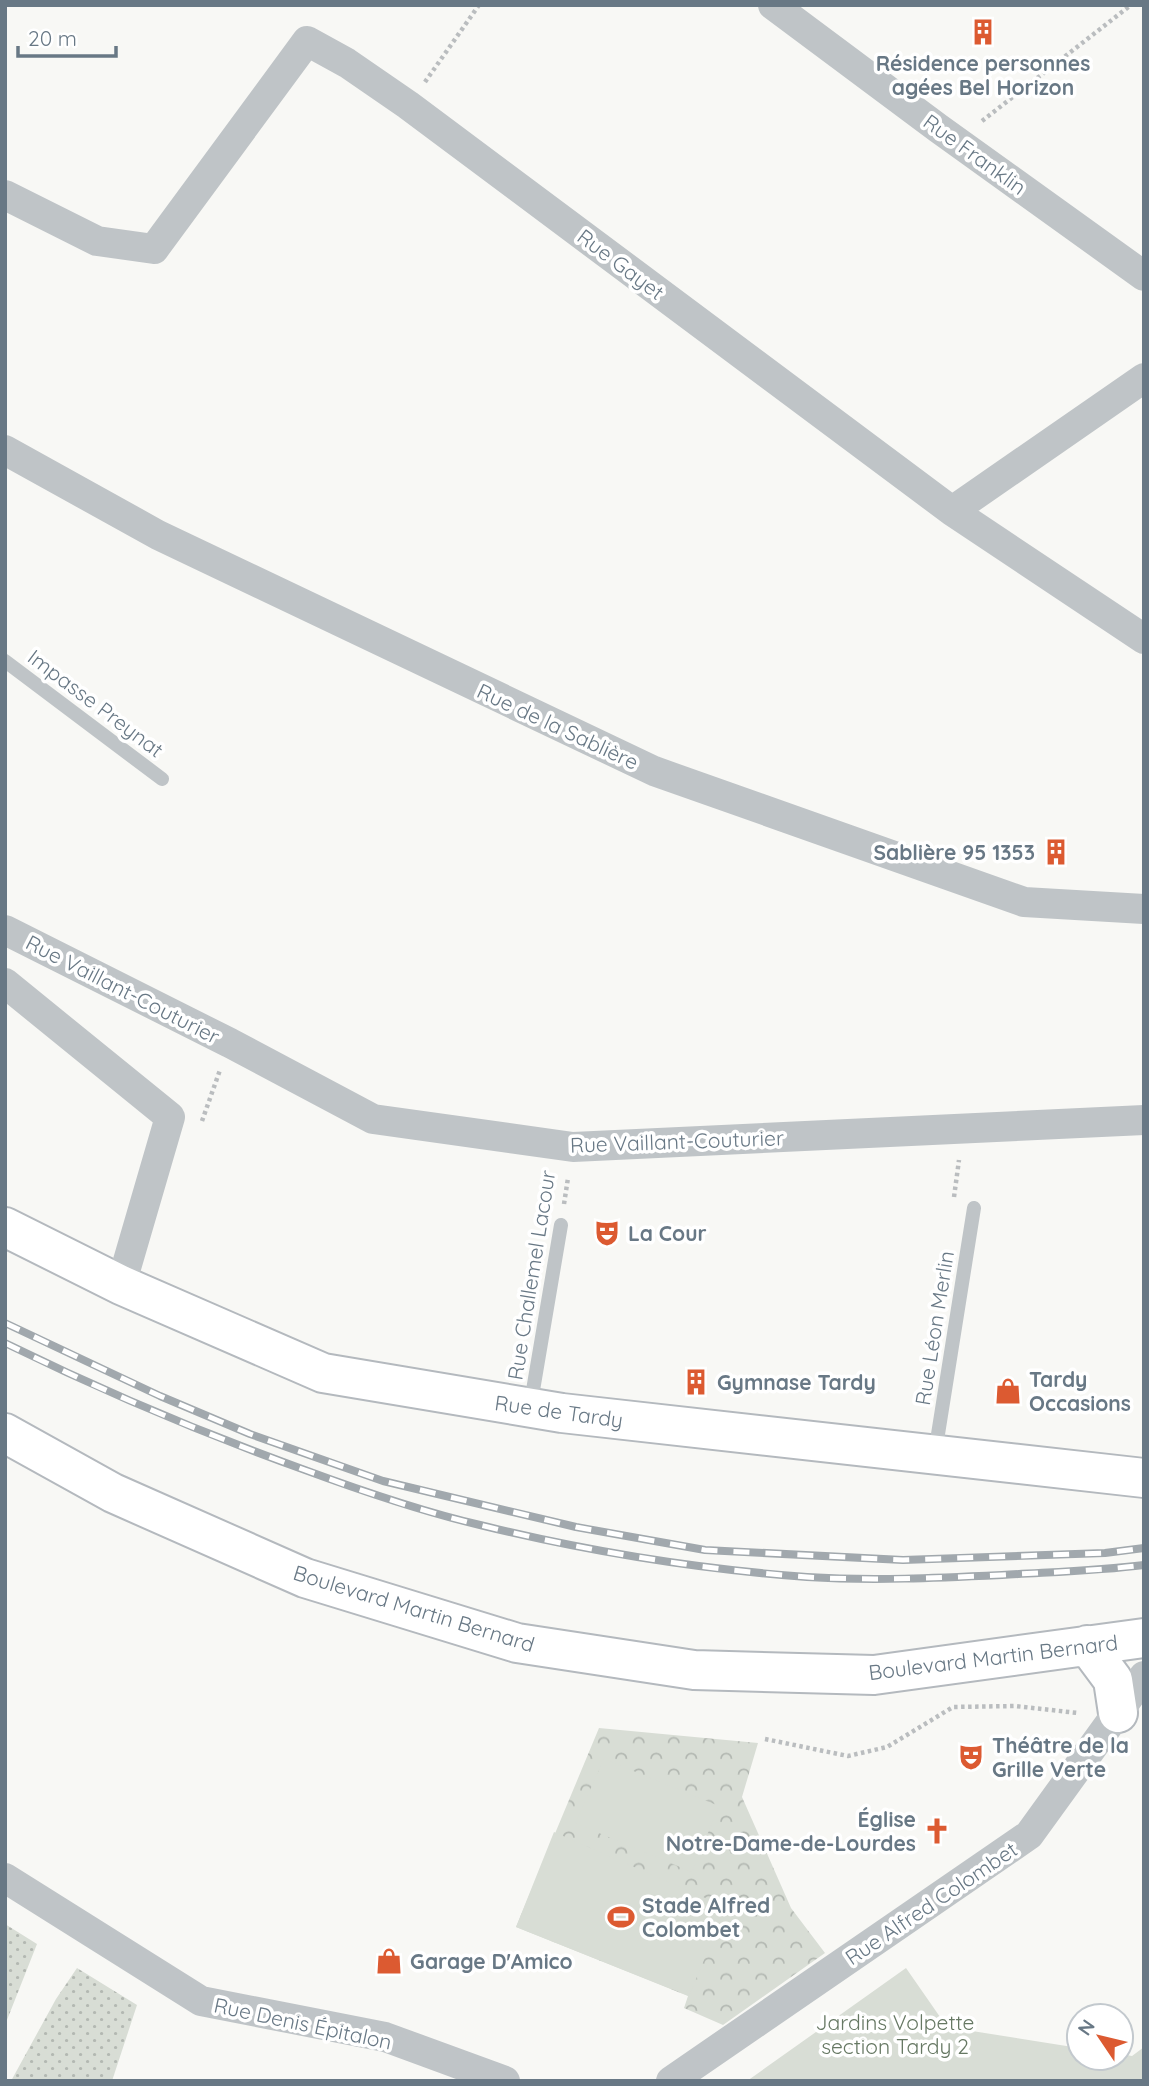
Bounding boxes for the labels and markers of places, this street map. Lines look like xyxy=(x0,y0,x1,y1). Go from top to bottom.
building icon: Résidence personnes agées Bel Horizon xyxy=(968,17,998,47)
place label: Résidence personnes agées Bel Horizon xyxy=(876,50,1090,100)
building icon: Sablière 95 1353 xyxy=(1041,837,1071,867)
place label: Sablière 95 1353 xyxy=(873,839,1035,865)
theatre icon: La Cour xyxy=(592,1218,622,1248)
place label: La Cour xyxy=(628,1220,707,1246)
place label: Tardy Occasions xyxy=(1029,1366,1131,1416)
building icon: Gymnase Tardy xyxy=(681,1367,711,1397)
place label: Gymnase Tardy xyxy=(717,1369,876,1395)
shop icon: Tardy Occasions xyxy=(993,1376,1023,1406)
place label: Théâtre de la Grille Verte xyxy=(992,1732,1129,1782)
theatre icon: Théâtre de la Grille Verte xyxy=(956,1742,986,1772)
place label: Église Notre-Dame-de-Lourdes xyxy=(666,1806,916,1856)
church icon: Église Notre-Dame-de-Lourdes xyxy=(922,1816,952,1846)
place label: Stade Alfred Colombet xyxy=(642,1892,770,1942)
sports icon: Stade Alfred Colombet xyxy=(606,1902,636,1932)
shop icon: Garage D'Amico xyxy=(374,1946,404,1976)
place label: Garage D'Amico xyxy=(410,1948,573,1974)

